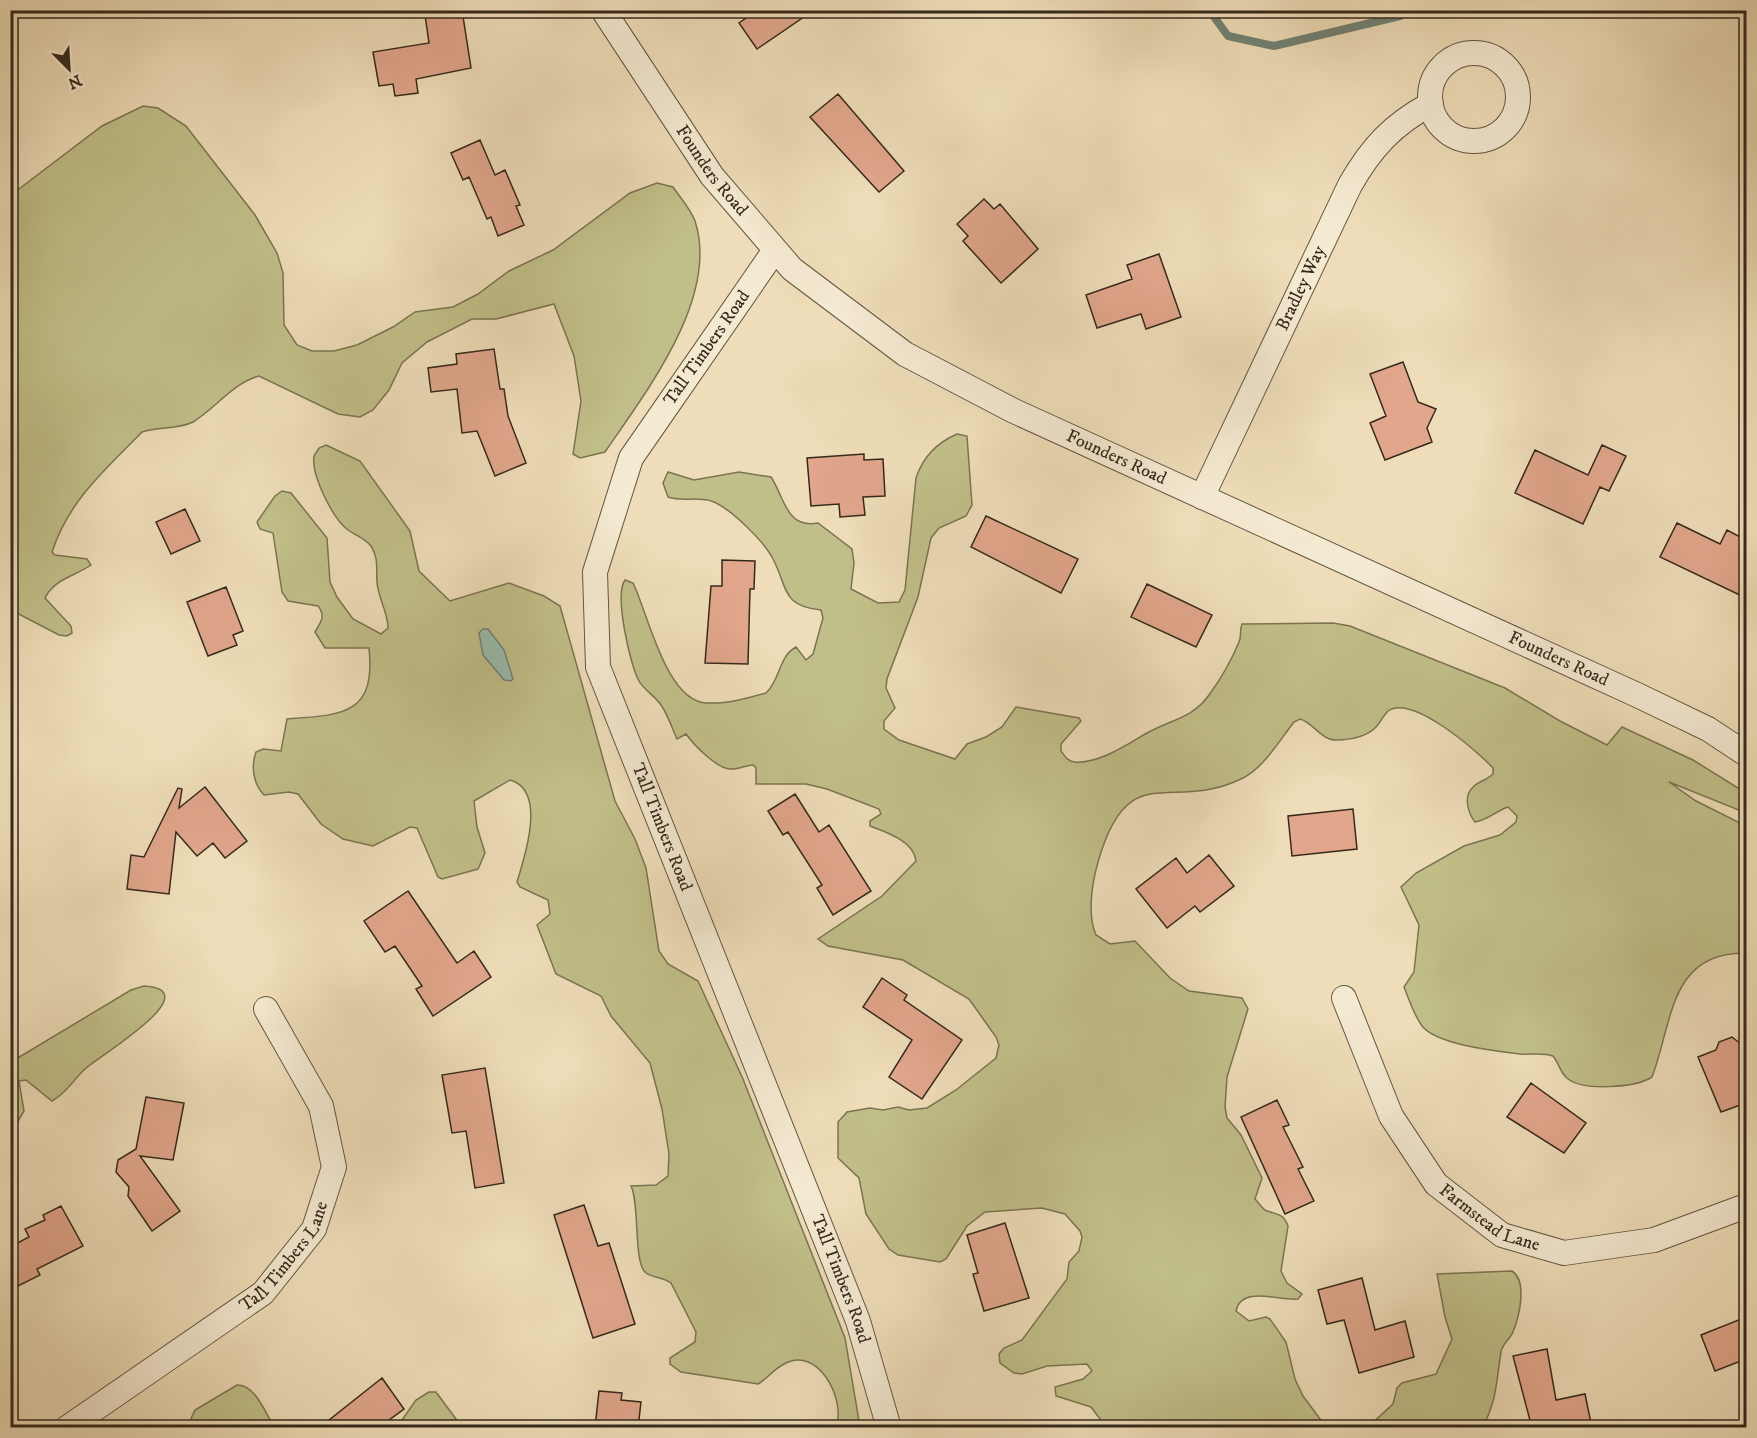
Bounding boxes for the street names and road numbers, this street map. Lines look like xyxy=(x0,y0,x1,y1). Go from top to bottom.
street label: Founders Road xyxy=(671,121,752,220)
street label: Bradley Way xyxy=(1271,242,1331,334)
street label: Tall Timbers Road xyxy=(659,286,755,410)
street label: Founders Road xyxy=(1063,425,1170,490)
street label: Founders Road xyxy=(1505,627,1612,691)
street label: Tall Timbers Road xyxy=(626,760,697,894)
street label: Farmstead Lane xyxy=(1435,1179,1542,1256)
street label: Tall Timbers Lane xyxy=(235,1199,333,1317)
street label: Tall Timbers Road xyxy=(806,1212,875,1346)

